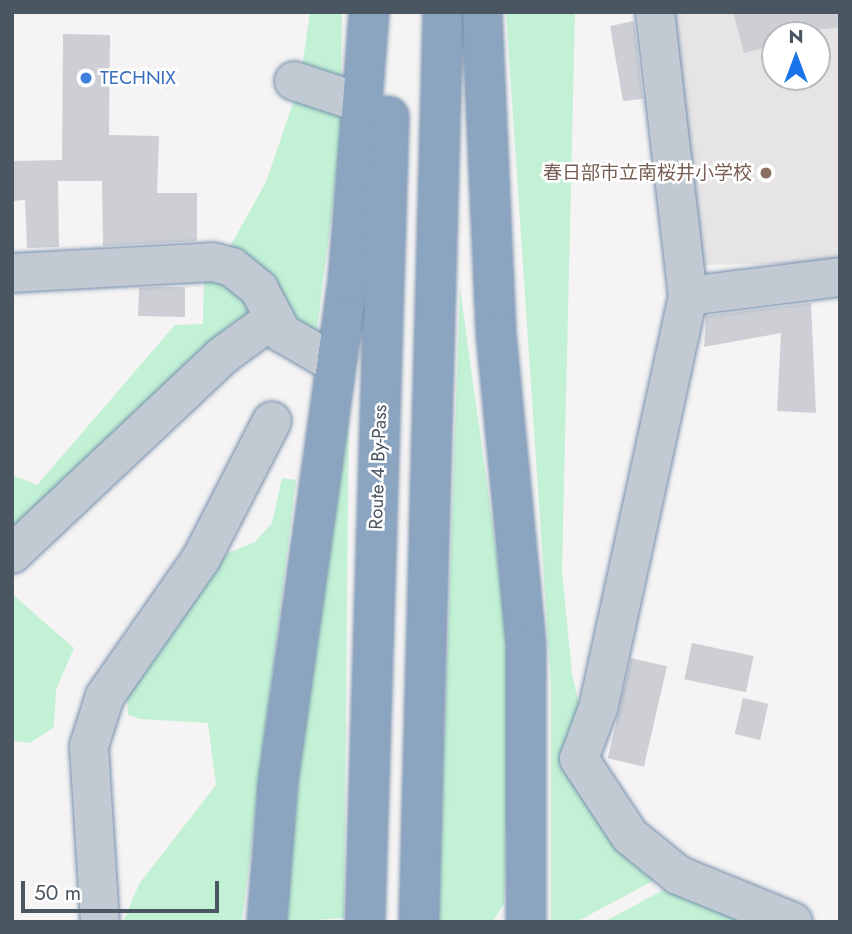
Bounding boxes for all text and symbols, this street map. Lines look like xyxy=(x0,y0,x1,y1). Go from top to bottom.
north arrow xyxy=(761,21,831,91)
text: N xyxy=(788,23,804,50)
place label: TECHNIX xyxy=(100,67,176,89)
marker: TECHNIX xyxy=(78,70,94,86)
place label: 春日部市立南桜井小学校 xyxy=(543,162,752,184)
marker: 春日部市立南桜井小学校 xyxy=(758,165,774,181)
street label: Route 4 By-Pass xyxy=(364,404,392,530)
scale bar xyxy=(24,867,222,911)
text: 50 m xyxy=(34,878,81,908)

